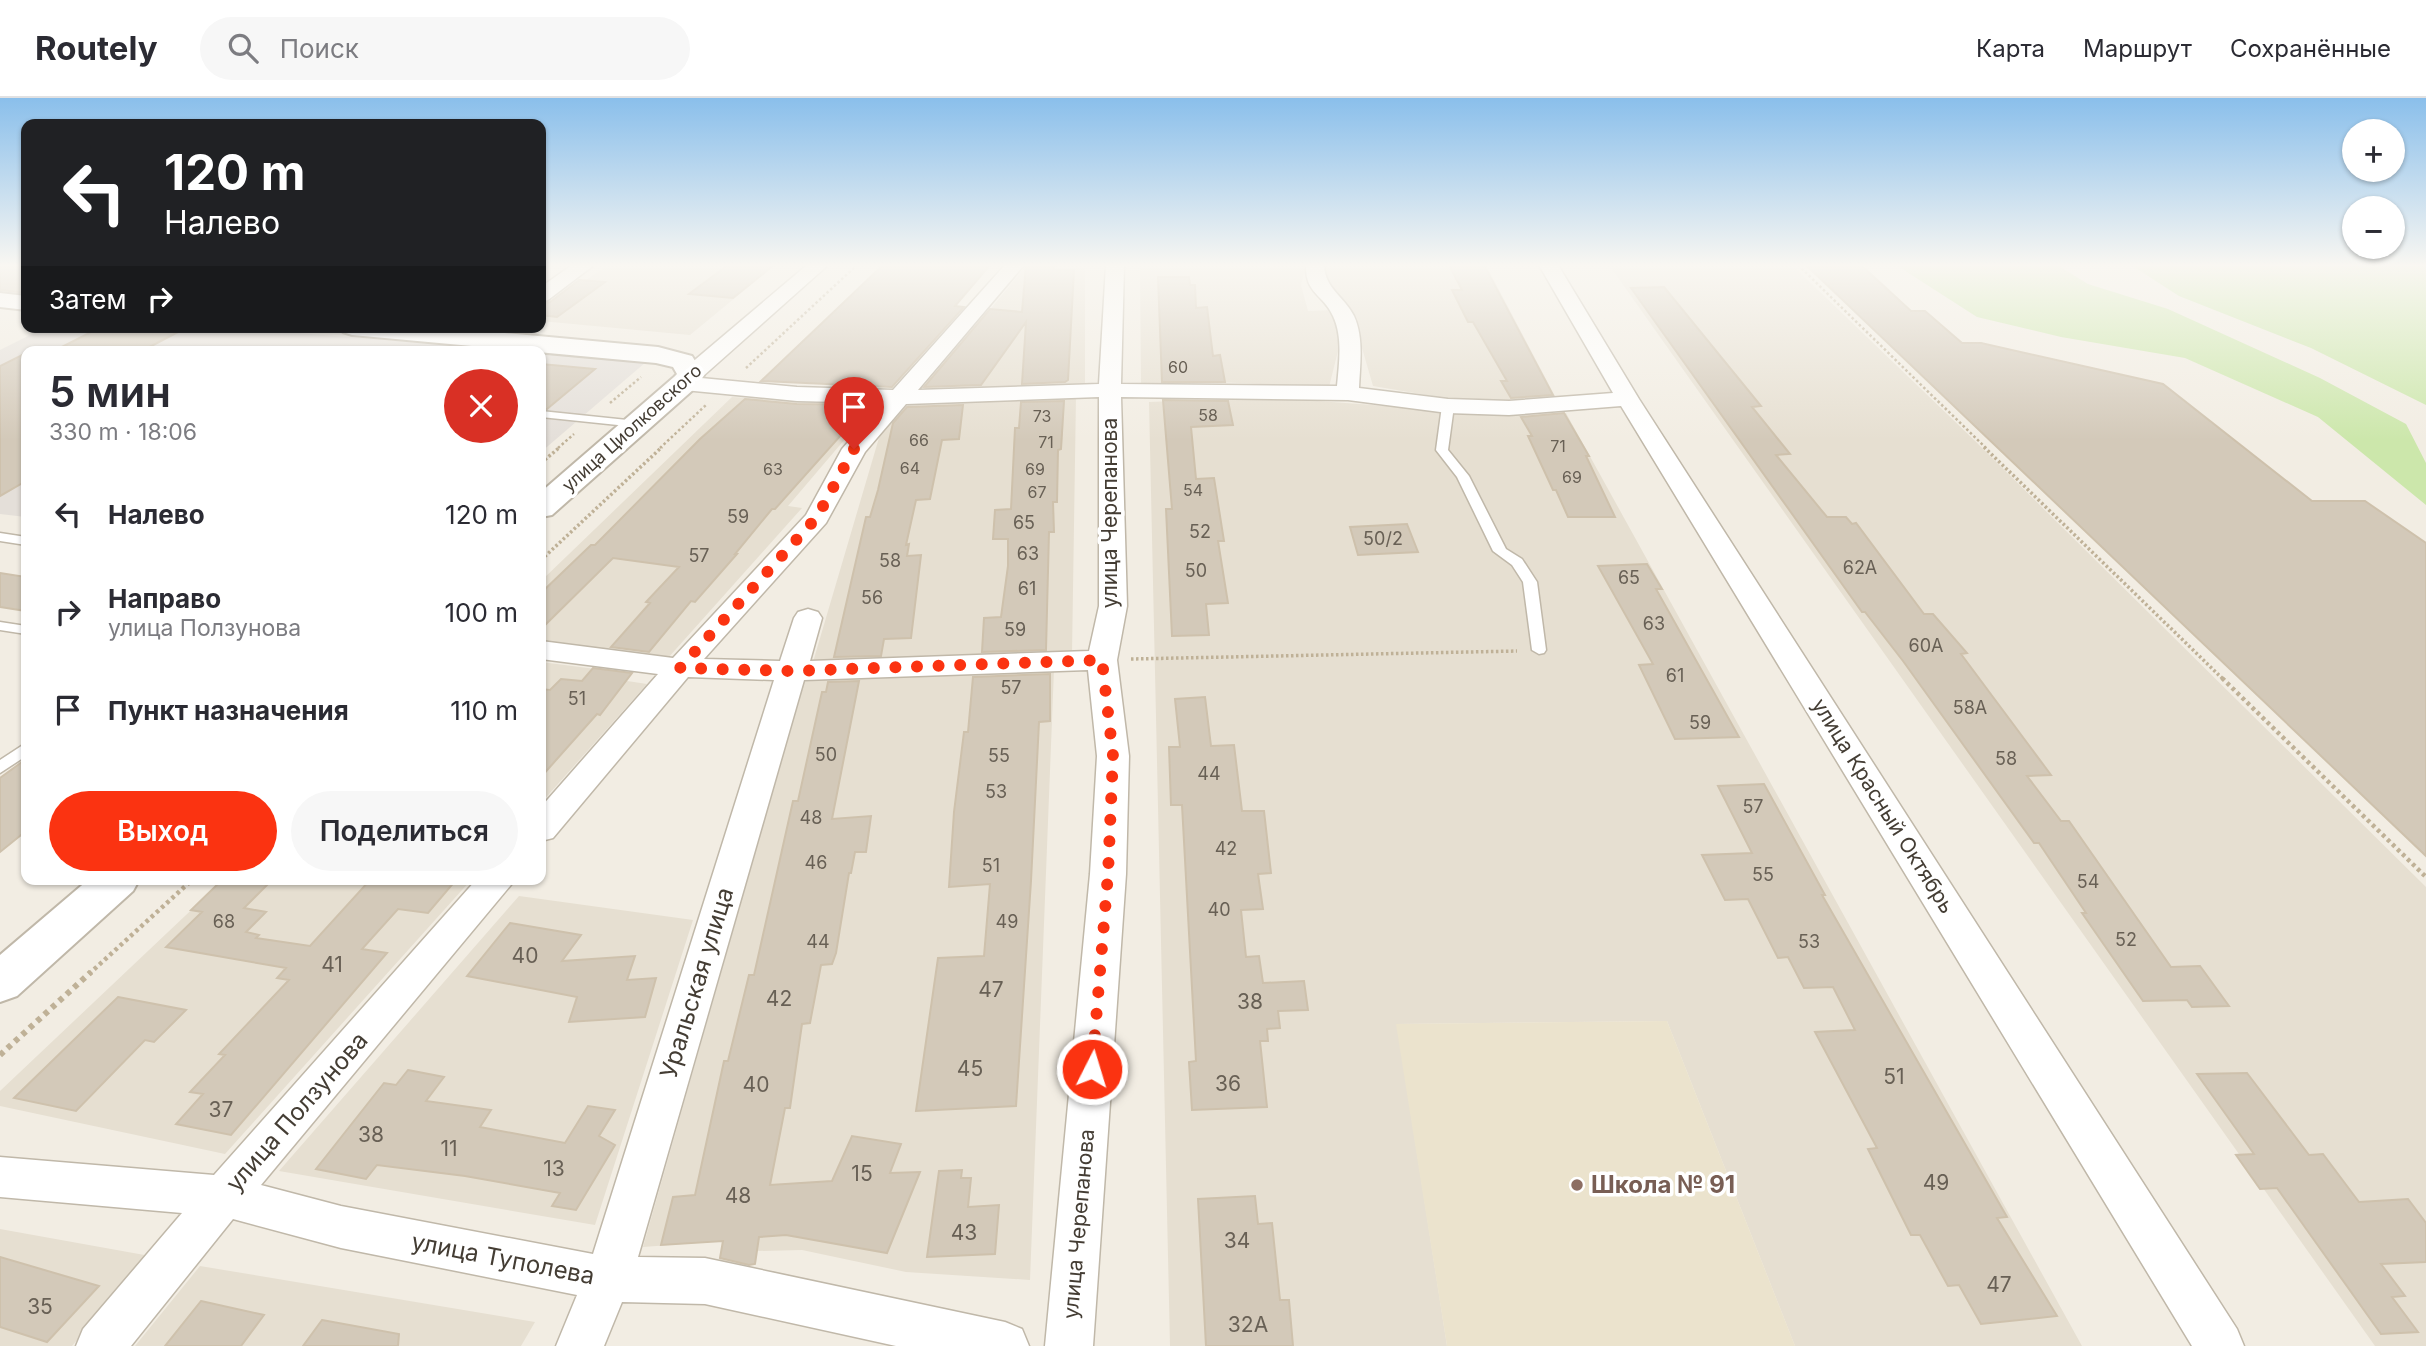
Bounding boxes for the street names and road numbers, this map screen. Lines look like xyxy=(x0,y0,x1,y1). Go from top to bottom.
street label: улица Циолковского xyxy=(558,360,706,496)
street label: улица Черепанова xyxy=(1097,418,1122,608)
street label: улица Красный Октябрь xyxy=(1807,694,1960,918)
street label: Уральская улица xyxy=(654,884,739,1082)
street label: улица Ползунова xyxy=(220,1026,374,1197)
street label: улица Черепанова xyxy=(1058,1128,1099,1320)
street label: улица Туполева xyxy=(409,1227,597,1290)

